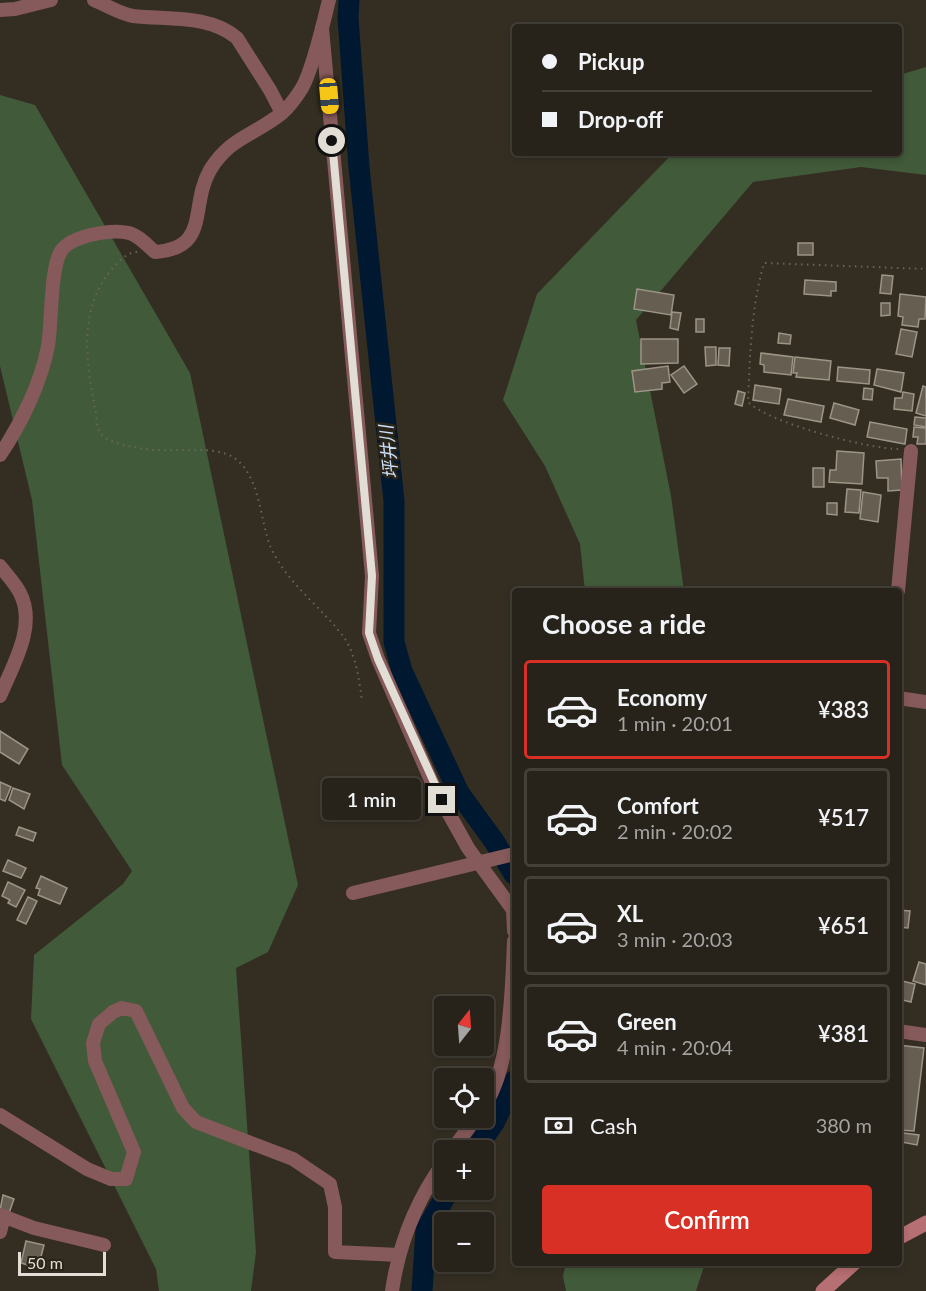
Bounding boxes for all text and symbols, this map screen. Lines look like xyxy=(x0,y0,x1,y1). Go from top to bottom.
text: Pickup xyxy=(578,48,644,75)
car xyxy=(318,77,340,115)
text: Drop-off xyxy=(578,106,663,133)
route start xyxy=(318,127,345,154)
water label: 坪井川 xyxy=(374,422,402,480)
text: Choose a ride xyxy=(542,607,706,640)
icon: car xyxy=(545,683,599,737)
text: Economy xyxy=(617,684,707,711)
text: ¥383 xyxy=(818,696,869,723)
text: 1 min · 20:01 xyxy=(617,711,733,735)
callout: 1 min xyxy=(322,779,421,821)
route end xyxy=(428,786,455,813)
text: 1 min xyxy=(347,787,396,811)
icon: car xyxy=(545,791,599,845)
text: Comfort xyxy=(617,792,699,819)
text: ¥517 xyxy=(818,804,869,831)
text: 2 min · 20:02 xyxy=(617,819,733,843)
icon: car xyxy=(545,899,599,953)
text: XL xyxy=(617,900,643,927)
text: ¥651 xyxy=(818,912,869,939)
text: 3 min · 20:03 xyxy=(617,927,733,951)
north arrow xyxy=(434,996,494,1056)
map controls xyxy=(434,996,494,1272)
icon: car xyxy=(545,1007,599,1061)
text: Green xyxy=(617,1008,677,1035)
text: ¥381 xyxy=(818,1020,869,1047)
text: 4 min · 20:04 xyxy=(617,1035,733,1059)
button: locate xyxy=(434,1068,494,1128)
icon: cash xyxy=(542,1109,575,1142)
text: Cash xyxy=(590,1112,637,1139)
text: 380 m xyxy=(816,1113,872,1137)
button: + xyxy=(434,1140,494,1200)
button: Confirm xyxy=(542,1185,872,1254)
button: − xyxy=(434,1212,494,1272)
scale bar xyxy=(18,1249,106,1276)
text: 50 m xyxy=(27,1253,63,1272)

